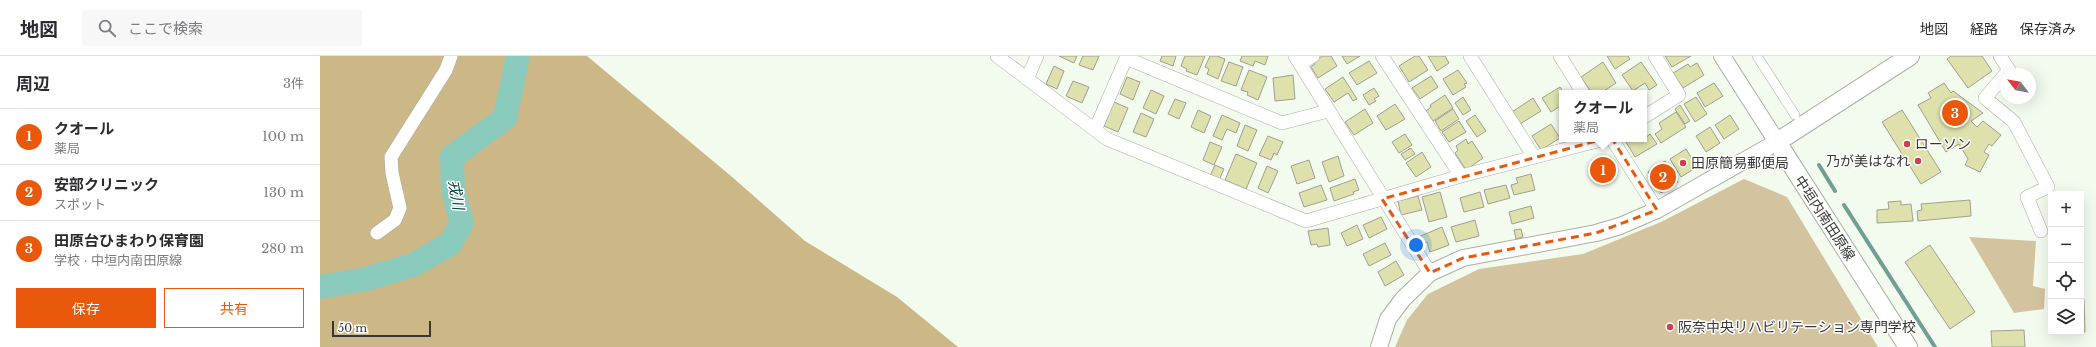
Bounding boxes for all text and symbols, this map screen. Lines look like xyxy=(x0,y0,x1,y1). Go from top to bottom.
search box xyxy=(82,10,362,46)
icon: search xyxy=(96,17,118,39)
text: 地図 xyxy=(20,18,58,41)
text: ここで検索 xyxy=(128,19,203,38)
text: 地図 xyxy=(1920,20,1948,38)
text: 経路 xyxy=(1970,20,1998,38)
text: 保存済み xyxy=(2020,20,2076,38)
north arrow xyxy=(2000,68,2036,104)
text: 周辺 xyxy=(16,74,50,95)
text: 3件 xyxy=(283,75,304,92)
popup xyxy=(1559,90,1647,142)
text: クオール xyxy=(1573,98,1633,117)
pin: 3 xyxy=(1942,98,1968,128)
text: クオール xyxy=(54,119,114,138)
text: 薬局 xyxy=(1573,119,1599,136)
text: 1 xyxy=(26,128,32,145)
text: 100 m xyxy=(262,128,304,145)
place label: ローソン xyxy=(1915,135,1971,153)
marker: ローソン xyxy=(1902,139,1912,149)
text: 薬局 xyxy=(54,140,80,157)
place label: 乃が美はなれ xyxy=(1826,152,1910,170)
place label: 田原簡易郵便局 xyxy=(1691,154,1789,172)
pin: 1 xyxy=(1590,155,1616,185)
marker: 乃が美はなれ xyxy=(1913,156,1923,166)
marker: 田原簡易郵便局 xyxy=(1678,158,1688,168)
pin: 2 xyxy=(1650,162,1676,192)
street label: 中垣内南田原線 xyxy=(1791,172,1859,264)
text: 安部クリニック xyxy=(54,175,159,194)
water label: 戎川 xyxy=(445,178,469,213)
text: 2 xyxy=(25,184,33,201)
text: 130 m xyxy=(263,184,304,201)
map controls xyxy=(2048,191,2084,335)
button: + xyxy=(2048,191,2084,227)
text: スポット xyxy=(54,196,106,213)
button: − xyxy=(2048,227,2084,263)
text: 田原台ひまわり保育園 xyxy=(54,231,204,250)
your location xyxy=(1406,235,1426,255)
text: 3 xyxy=(25,240,33,257)
text: 280 m xyxy=(261,240,304,257)
text: 学校 · 中垣内南田原線 xyxy=(54,252,182,269)
button: locate xyxy=(2048,263,2084,299)
button: 保存 xyxy=(16,288,156,328)
button: 共有 xyxy=(164,288,304,328)
button: layers xyxy=(2048,299,2084,335)
place label: 阪奈中央リハビリテーション専門学校 xyxy=(1678,318,1916,336)
scale bar xyxy=(332,319,431,338)
text: 50 m xyxy=(338,321,367,335)
marker: 阪奈中央リハビリテーション専門学校 xyxy=(1665,322,1675,332)

